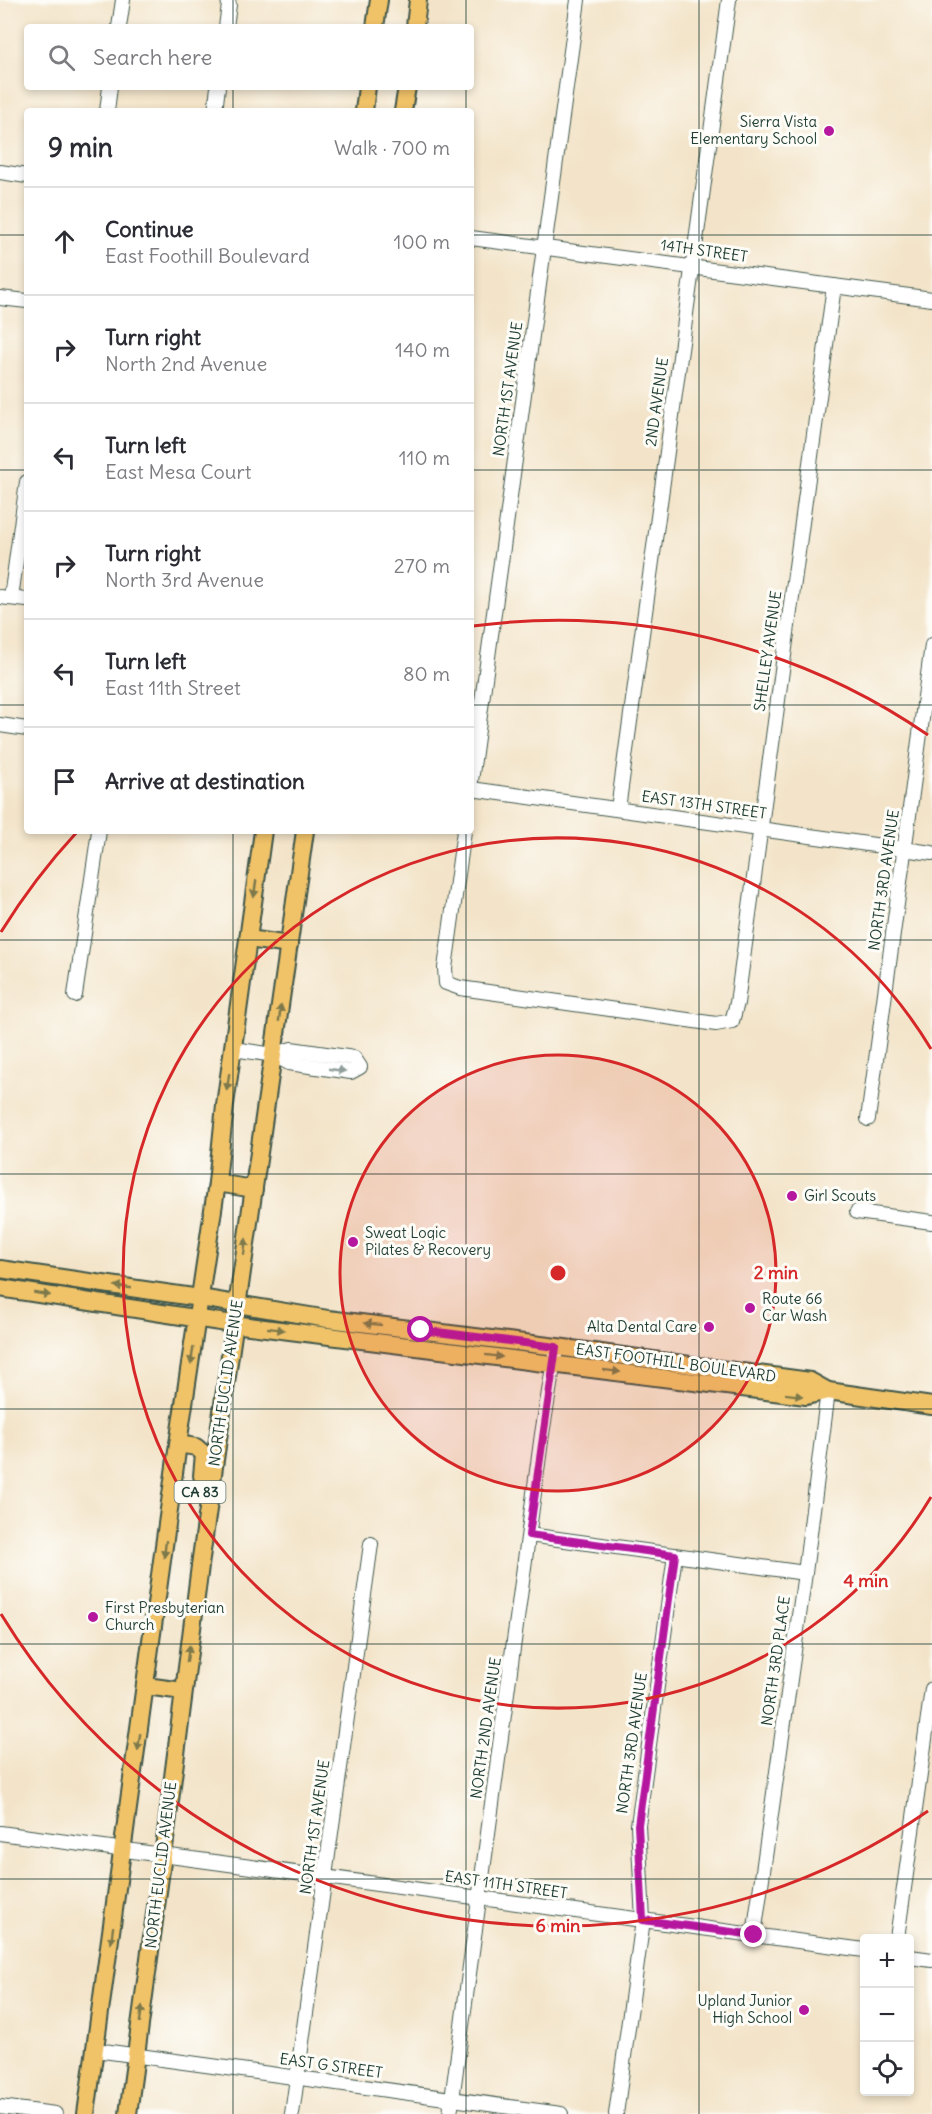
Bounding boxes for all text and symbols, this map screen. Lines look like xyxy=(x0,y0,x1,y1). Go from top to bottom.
search box xyxy=(24,24,474,90)
icon: search xyxy=(45,41,78,74)
text: Search here xyxy=(93,43,212,71)
place label: Sierra Vista Elementary School xyxy=(690,112,817,148)
marker: Sierra Vista Elementary School xyxy=(822,124,836,138)
text: 9 min xyxy=(48,131,113,164)
text: Walk · 700 m xyxy=(334,135,450,160)
text: Continue xyxy=(105,215,194,243)
icon: ahead xyxy=(48,225,81,258)
text: 100 m xyxy=(393,229,450,254)
street label: 14TH STREET xyxy=(659,235,749,266)
text: East Foothill Boulevard xyxy=(105,243,310,268)
street label: NORTH 1ST AVENUE xyxy=(489,320,526,458)
text: Turn right xyxy=(105,323,201,351)
icon: right xyxy=(48,333,81,366)
text: 140 m xyxy=(395,337,450,362)
text: North 2nd Avenue xyxy=(105,351,267,376)
street label: 2ND AVENUE xyxy=(641,356,672,448)
text: Turn left xyxy=(105,431,186,459)
icon: left xyxy=(48,441,81,474)
text: 110 m xyxy=(399,445,450,470)
text: East Mesa Court xyxy=(105,459,251,484)
text: Turn right xyxy=(105,539,201,567)
icon: right xyxy=(48,549,81,582)
text: 270 m xyxy=(394,553,450,578)
text: North 3rd Avenue xyxy=(105,567,264,592)
street label: SHELLEY AVENUE xyxy=(750,589,785,713)
text: Turn left xyxy=(105,647,186,675)
icon: left xyxy=(48,657,81,690)
text: 80 m xyxy=(403,661,450,686)
text: East 11th Street xyxy=(105,675,241,700)
icon: arrive xyxy=(48,765,81,798)
text: Arrive at destination xyxy=(105,767,305,795)
street label: EAST 13TH STREET xyxy=(640,786,768,823)
street label: NORTH 3RD AVENUE xyxy=(864,808,903,952)
one-way arrow xyxy=(251,880,260,899)
one-way arrow xyxy=(275,1003,284,1022)
one-way arrow xyxy=(328,1065,347,1074)
one-way arrow xyxy=(224,1073,233,1092)
place label: Girl Scouts xyxy=(804,1186,876,1205)
marker: Girl Scouts xyxy=(785,1189,799,1203)
place label: Sweat Logic Pilates & Recovery xyxy=(365,1223,491,1259)
marker: Sweat Logic Pilates & Recovery xyxy=(346,1235,360,1249)
one-way arrow xyxy=(240,1238,249,1257)
text: 2 min xyxy=(754,1261,799,1284)
centre of rings xyxy=(548,1263,568,1283)
one-way arrow xyxy=(113,1282,132,1291)
place label: Route 66 Car Wash xyxy=(762,1289,828,1325)
one-way arrow xyxy=(33,1290,52,1299)
street label: NORTH EUCLID AVENUE xyxy=(204,1298,247,1467)
marker: Route 66 Car Wash xyxy=(743,1301,757,1315)
route start xyxy=(407,1316,433,1342)
place label: Alta Dental Care xyxy=(587,1317,697,1336)
one-way arrow xyxy=(364,1319,383,1329)
marker: Alta Dental Care xyxy=(702,1320,716,1334)
one-way arrow xyxy=(267,1325,286,1334)
street label: EAST FOOTHILL BOULEVARD xyxy=(575,1339,777,1386)
one-way arrow xyxy=(187,1346,196,1365)
one-way arrow xyxy=(485,1352,504,1361)
one-way arrow xyxy=(602,1366,621,1376)
one-way arrow xyxy=(785,1390,804,1399)
road number: CA 83 xyxy=(174,1481,226,1503)
one-way arrow xyxy=(160,1539,170,1558)
text: 4 min xyxy=(844,1569,889,1592)
street label: NORTH 3RD PLACE xyxy=(757,1595,794,1727)
place label: First Presbyterian Church xyxy=(105,1598,225,1634)
marker: First Presbyterian Church xyxy=(86,1610,100,1624)
one-way arrow xyxy=(183,1645,192,1664)
street label: NORTH 2ND AVENUE xyxy=(466,1656,505,1800)
street label: NORTH 3RD AVENUE xyxy=(612,1671,651,1815)
one-way arrow xyxy=(134,1732,143,1751)
street label: NORTH 1ST AVENUE xyxy=(296,1758,333,1896)
street label: NORTH EUCLID AVENUE xyxy=(141,1780,180,1949)
street label: EAST 11TH STREET xyxy=(444,1867,569,1903)
text: 6 min xyxy=(536,1914,581,1937)
route end xyxy=(740,1921,766,1947)
one-way arrow xyxy=(107,1926,117,1945)
map controls xyxy=(860,1934,914,2096)
button: + xyxy=(860,1934,914,1988)
button: − xyxy=(860,1988,914,2042)
place label: Upland Junior High School xyxy=(697,1991,792,2027)
marker: Upland Junior High School xyxy=(797,2003,811,2017)
one-way arrow xyxy=(137,2005,146,2024)
button: locate xyxy=(860,2042,914,2096)
street label: EAST G STREET xyxy=(278,2049,384,2082)

